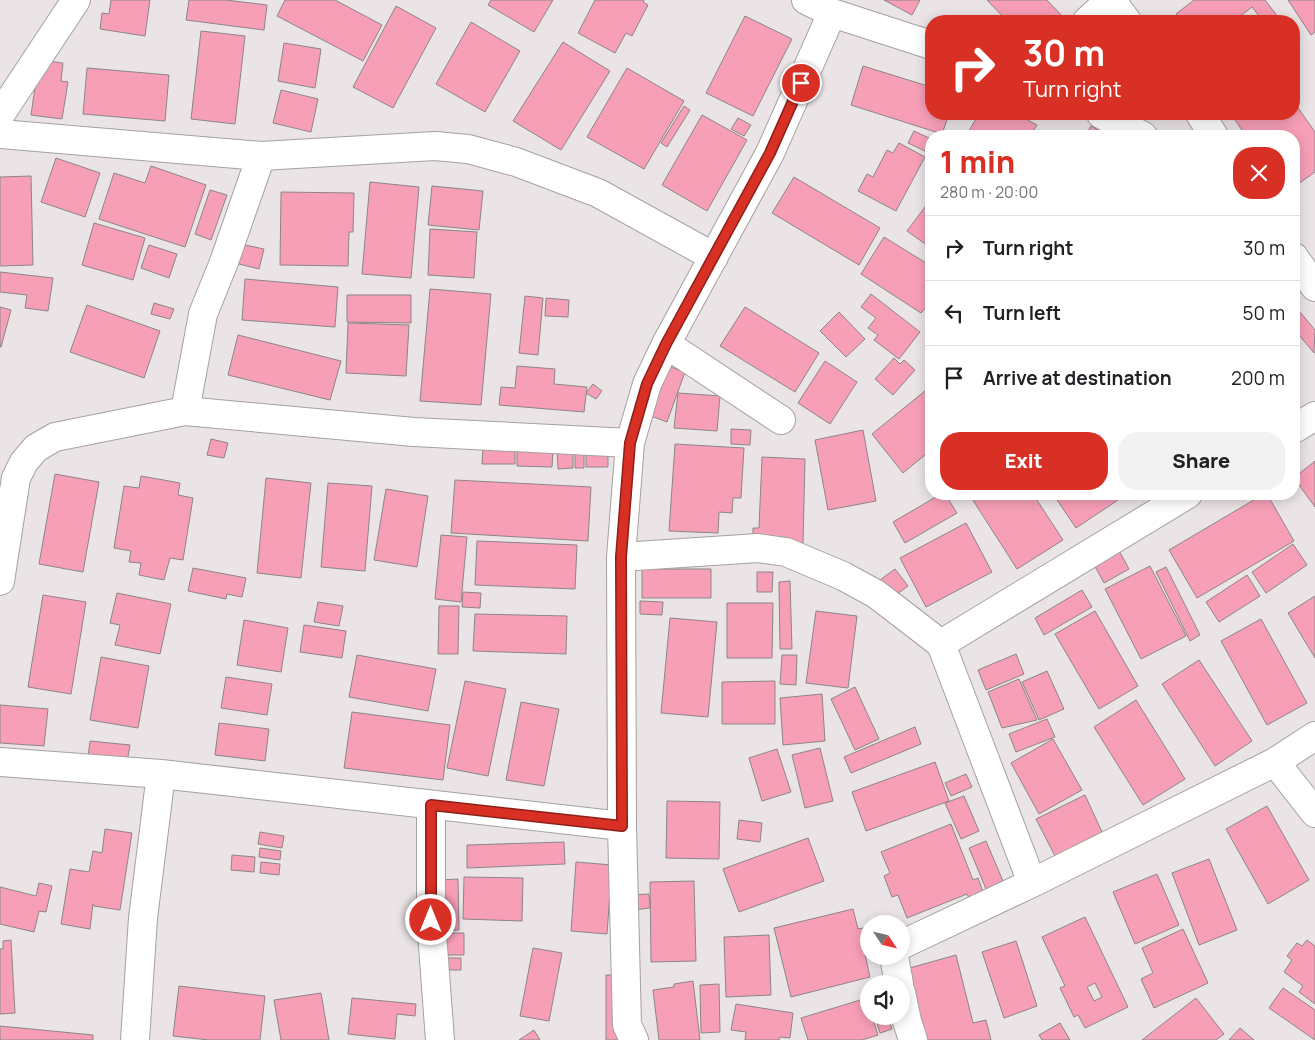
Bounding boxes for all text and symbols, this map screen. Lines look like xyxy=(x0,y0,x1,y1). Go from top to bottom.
text: 30 m xyxy=(1023,29,1105,77)
icon: right xyxy=(940,35,1005,100)
pin xyxy=(780,62,822,104)
icon: arrive xyxy=(787,69,815,97)
text: Turn right xyxy=(1023,74,1121,104)
text: 1 min xyxy=(940,141,1015,182)
button: close xyxy=(1233,147,1285,199)
text: 280 m · 20:00 xyxy=(940,181,1038,203)
icon: right xyxy=(940,234,968,262)
text: Turn right xyxy=(983,235,1073,261)
text: 30 m xyxy=(1243,235,1285,261)
icon: left xyxy=(940,299,968,327)
text: Turn left xyxy=(983,300,1061,326)
text: 50 m xyxy=(1243,300,1285,326)
icon: arrive xyxy=(940,364,968,392)
text: Arrive at destination xyxy=(983,365,1172,391)
text: 200 m xyxy=(1231,365,1285,391)
button: Exit xyxy=(940,432,1108,490)
button: Share xyxy=(1118,432,1285,490)
position arrow xyxy=(404,893,456,945)
north arrow xyxy=(860,915,910,965)
map controls xyxy=(860,915,910,1025)
button: sound xyxy=(860,975,910,1025)

